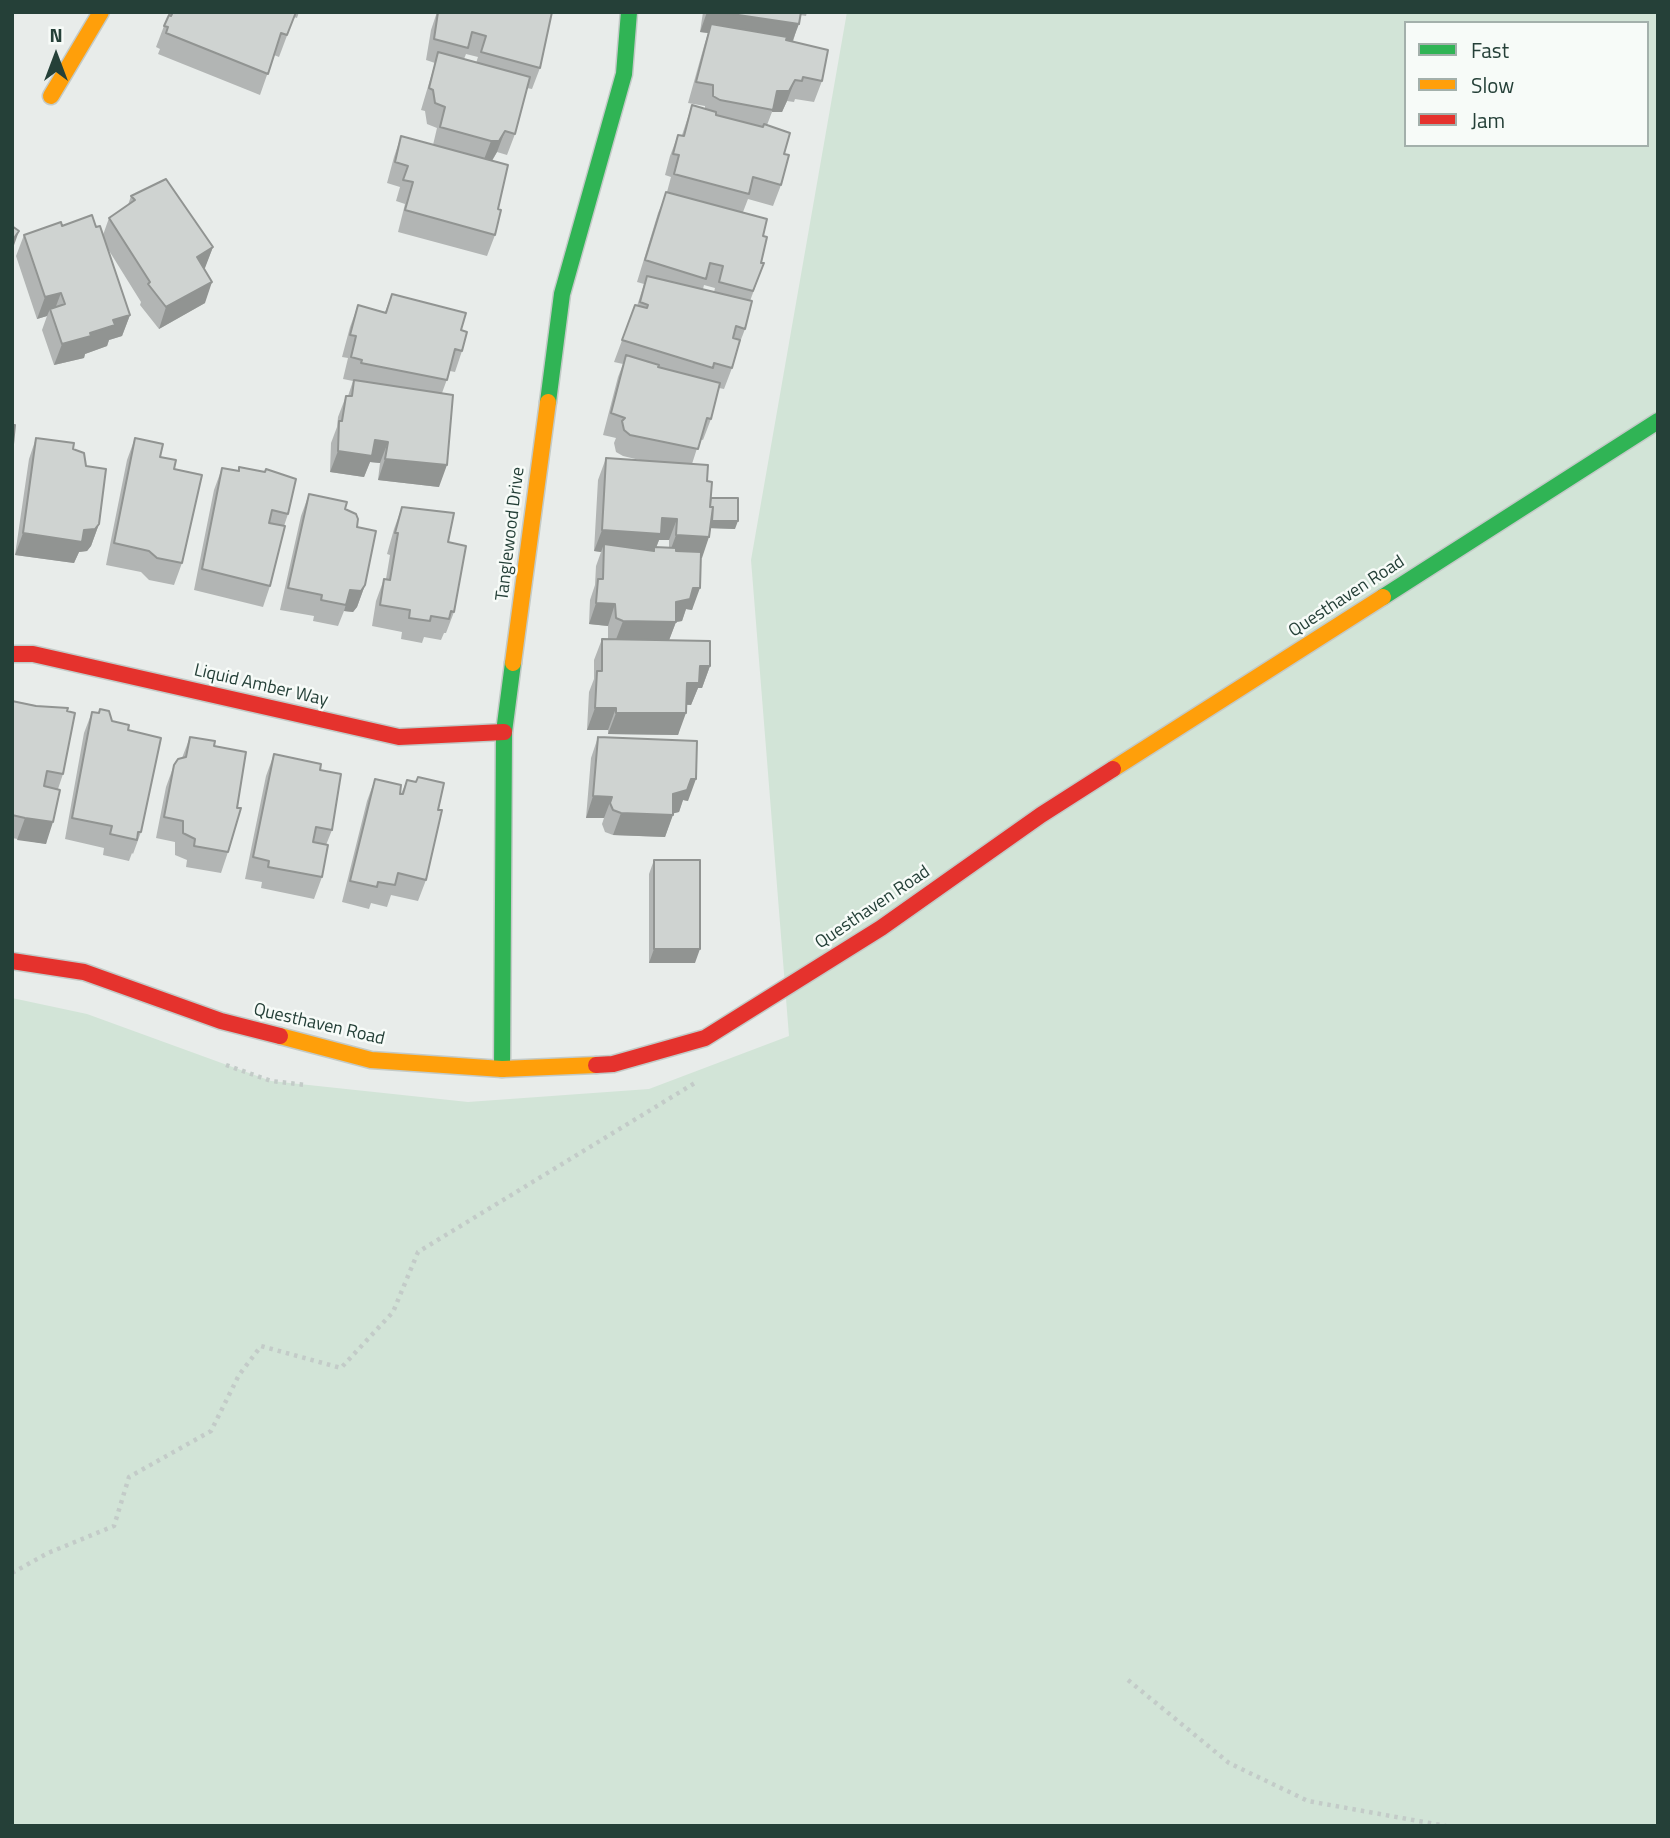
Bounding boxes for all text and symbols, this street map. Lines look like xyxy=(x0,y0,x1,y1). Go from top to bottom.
text: N xyxy=(49,20,63,49)
north arrow xyxy=(21,21,91,91)
legend xyxy=(1404,21,1649,147)
text: Fast xyxy=(1471,34,1509,66)
text: Slow xyxy=(1471,69,1514,101)
text: Jam xyxy=(1471,104,1505,136)
street label: Tanglewood Drive xyxy=(492,466,530,602)
street label: Questhaven Road xyxy=(1285,551,1409,643)
street label: Liquid Amber Way xyxy=(192,660,330,712)
street label: Questhaven Road xyxy=(811,862,935,954)
street label: Questhaven Road xyxy=(251,999,387,1051)

